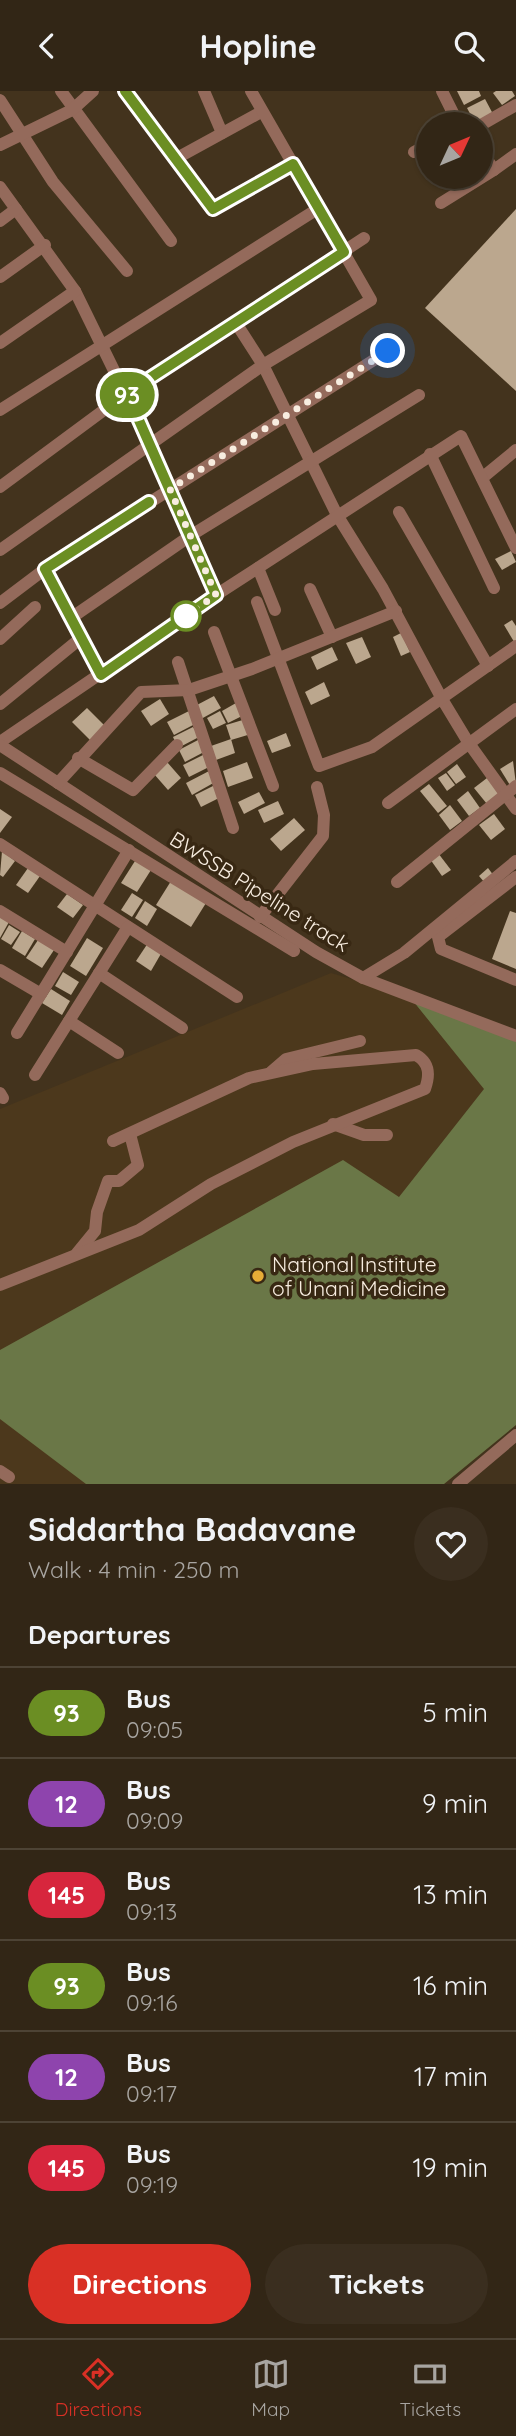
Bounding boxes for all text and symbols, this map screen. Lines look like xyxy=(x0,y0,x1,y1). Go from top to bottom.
text: Hopline xyxy=(199,26,317,66)
icon: back xyxy=(28,27,66,65)
icon: search xyxy=(450,27,488,65)
north arrow xyxy=(416,112,494,189)
map controls xyxy=(416,112,493,189)
your location xyxy=(370,333,405,368)
line badge: 93 xyxy=(96,372,158,418)
text: 93 xyxy=(114,380,140,410)
unlabelled marker xyxy=(171,601,201,631)
street label: BWSSB Pipeline track xyxy=(165,825,355,957)
place label: National Institute of Unani Medicine xyxy=(272,1251,446,1301)
marker: National Institute of Unani Medicine xyxy=(250,1268,266,1284)
button: heart xyxy=(414,1507,488,1581)
text: Siddartha Badavane xyxy=(28,1508,357,1549)
text: Walk · 4 min · 250 m xyxy=(28,1555,239,1584)
text: Departures xyxy=(28,1618,171,1651)
text: Bus xyxy=(126,1682,171,1715)
text: 5 min xyxy=(422,1696,488,1729)
text: 93 xyxy=(53,1698,80,1728)
text: 09:05 xyxy=(126,1715,183,1744)
text: Bus xyxy=(126,1773,171,1806)
text: 9 min xyxy=(422,1787,488,1820)
text: 12 xyxy=(55,1789,78,1819)
text: 09:09 xyxy=(126,1806,183,1835)
text: Bus xyxy=(126,1864,171,1897)
text: 13 min xyxy=(413,1878,488,1911)
text: 145 xyxy=(48,1880,85,1910)
text: 09:13 xyxy=(126,1897,177,1926)
text: Bus xyxy=(126,1955,171,1988)
text: 16 min xyxy=(413,1969,488,2002)
text: 93 xyxy=(53,1971,80,2001)
text: 09:16 xyxy=(126,1988,178,2017)
text: Bus xyxy=(126,2046,171,2079)
text: 17 min xyxy=(414,2060,488,2093)
text: 12 xyxy=(55,2062,78,2092)
text: 09:17 xyxy=(126,2079,177,2108)
text: Bus xyxy=(126,2137,171,2170)
text: 19 min xyxy=(412,2151,488,2184)
text: 145 xyxy=(48,2153,85,2183)
text: 09:19 xyxy=(126,2170,178,2199)
button: Directions xyxy=(28,2244,251,2324)
button: Tickets xyxy=(265,2244,488,2324)
tab: Directions xyxy=(55,2355,142,2421)
tab: Map xyxy=(251,2355,290,2421)
tab: Tickets xyxy=(400,2355,461,2421)

